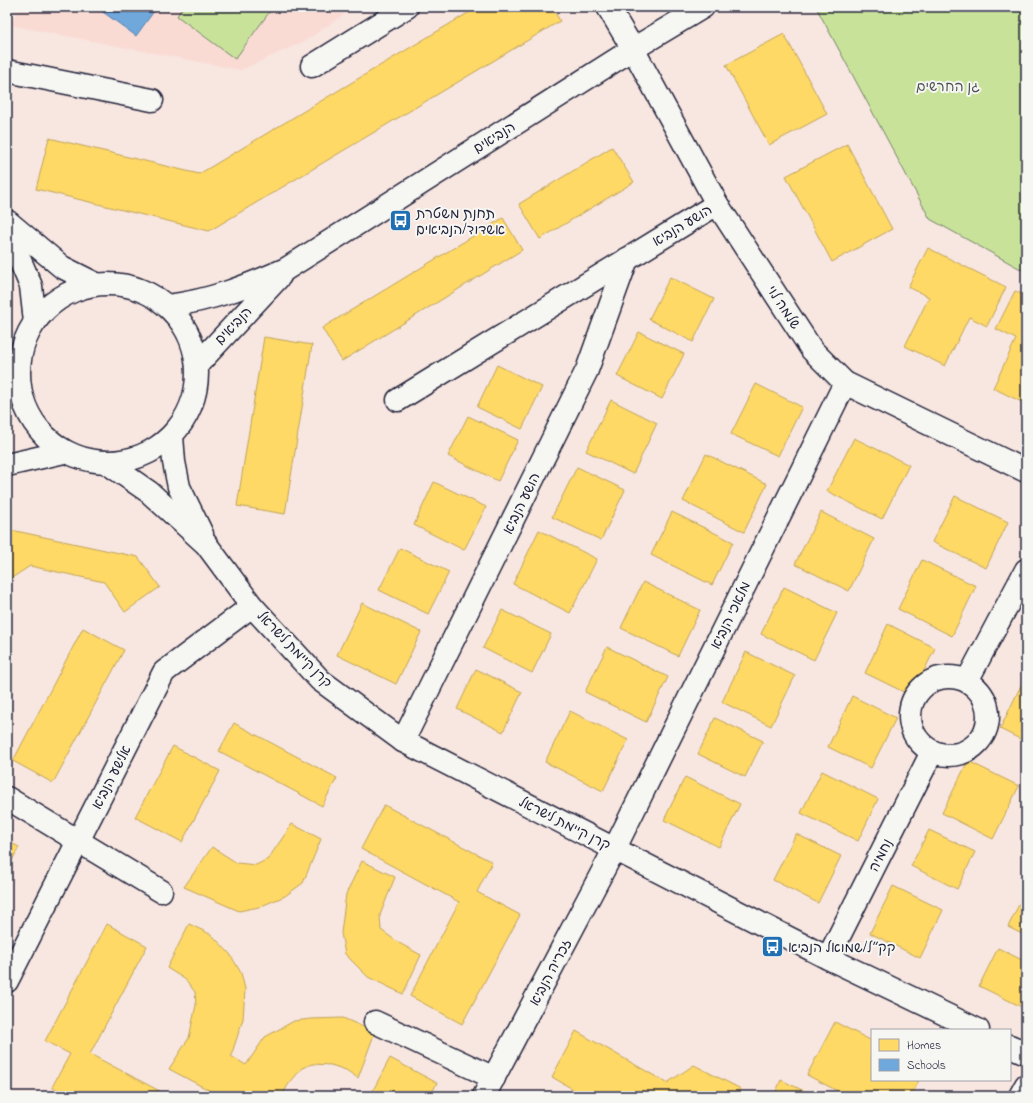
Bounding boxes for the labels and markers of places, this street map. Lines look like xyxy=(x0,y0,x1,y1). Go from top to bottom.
place label: תחנת משטרת אשדוד/הנביאים xyxy=(415,204,505,241)
bus stop icon: תחנת משטרת אשדוד/הנביאים xyxy=(387,208,413,234)
bus stop icon: קק״ל/שמואל הנביא xyxy=(759,934,785,960)
place label: קק״ל/שמואל הנביא xyxy=(788,938,895,959)

